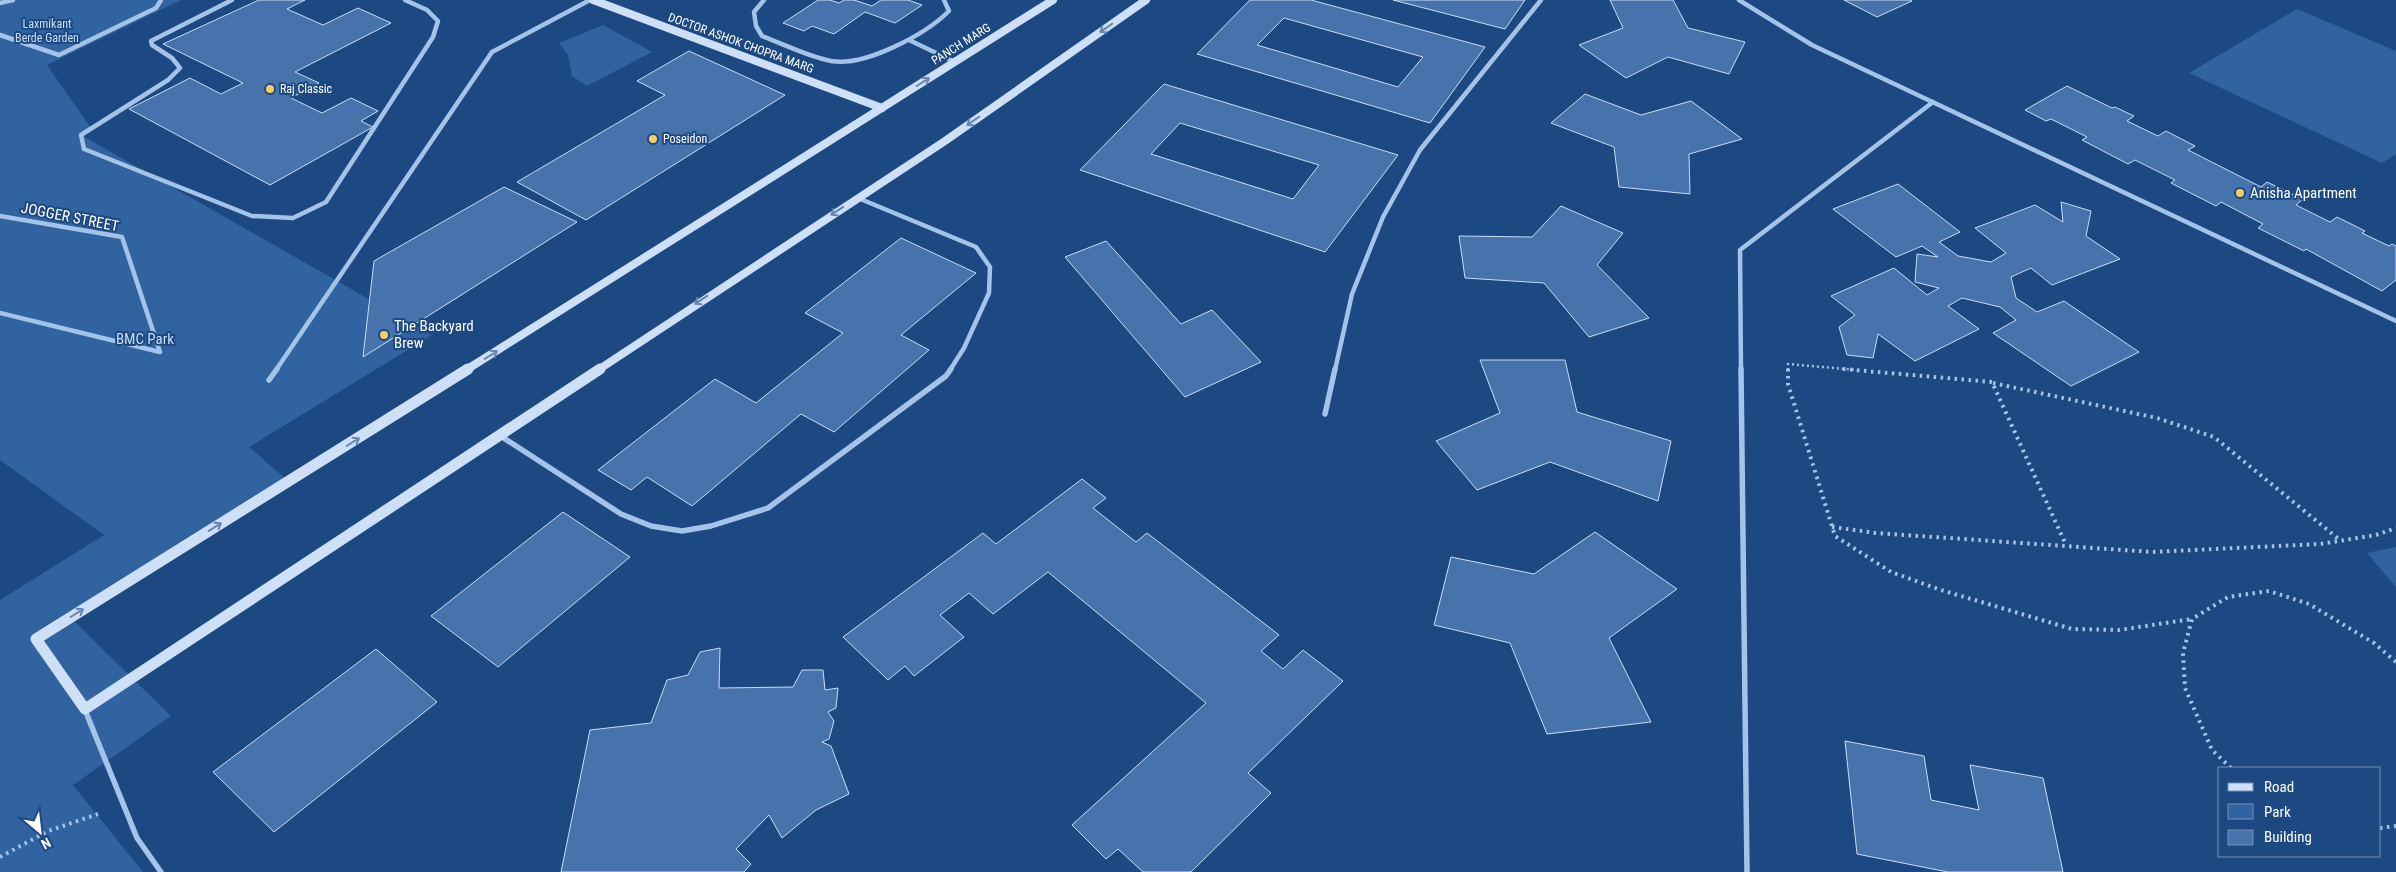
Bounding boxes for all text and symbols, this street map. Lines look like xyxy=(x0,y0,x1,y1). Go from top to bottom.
street label: DOCTOR ASHOK CHOPRA MARG xyxy=(666,10,816,76)
park label: Laxmikant Berde Garden xyxy=(15,17,79,45)
street label: PANCH MARG xyxy=(929,20,993,68)
one-way arrow xyxy=(1099,23,1113,33)
one-way arrow xyxy=(915,76,929,86)
place label: Raj Classic xyxy=(280,82,333,96)
marker: Raj Classic xyxy=(264,83,276,95)
one-way arrow xyxy=(966,116,980,126)
place label: Poseidon xyxy=(663,132,707,146)
marker: Poseidon xyxy=(647,133,659,145)
place label: Anisha Apartment xyxy=(2250,184,2357,202)
marker: Anisha Apartment xyxy=(2234,187,2246,199)
street label: JOGGER STREET xyxy=(20,199,121,235)
one-way arrow xyxy=(831,206,845,216)
one-way arrow xyxy=(695,295,709,305)
place label: The Backyard Brew xyxy=(394,317,474,352)
marker: The Backyard Brew xyxy=(378,329,390,341)
park label: BMC Park xyxy=(116,330,174,348)
one-way arrow xyxy=(483,350,497,360)
one-way arrow xyxy=(346,436,360,446)
one-way arrow xyxy=(208,522,222,532)
one-way arrow xyxy=(70,608,84,618)
legend xyxy=(2218,767,2381,857)
text: Road xyxy=(2264,778,2294,796)
text: Park xyxy=(2264,803,2291,821)
north arrow xyxy=(15,807,65,857)
text: Building xyxy=(2264,828,2312,846)
text: N xyxy=(39,834,54,853)

